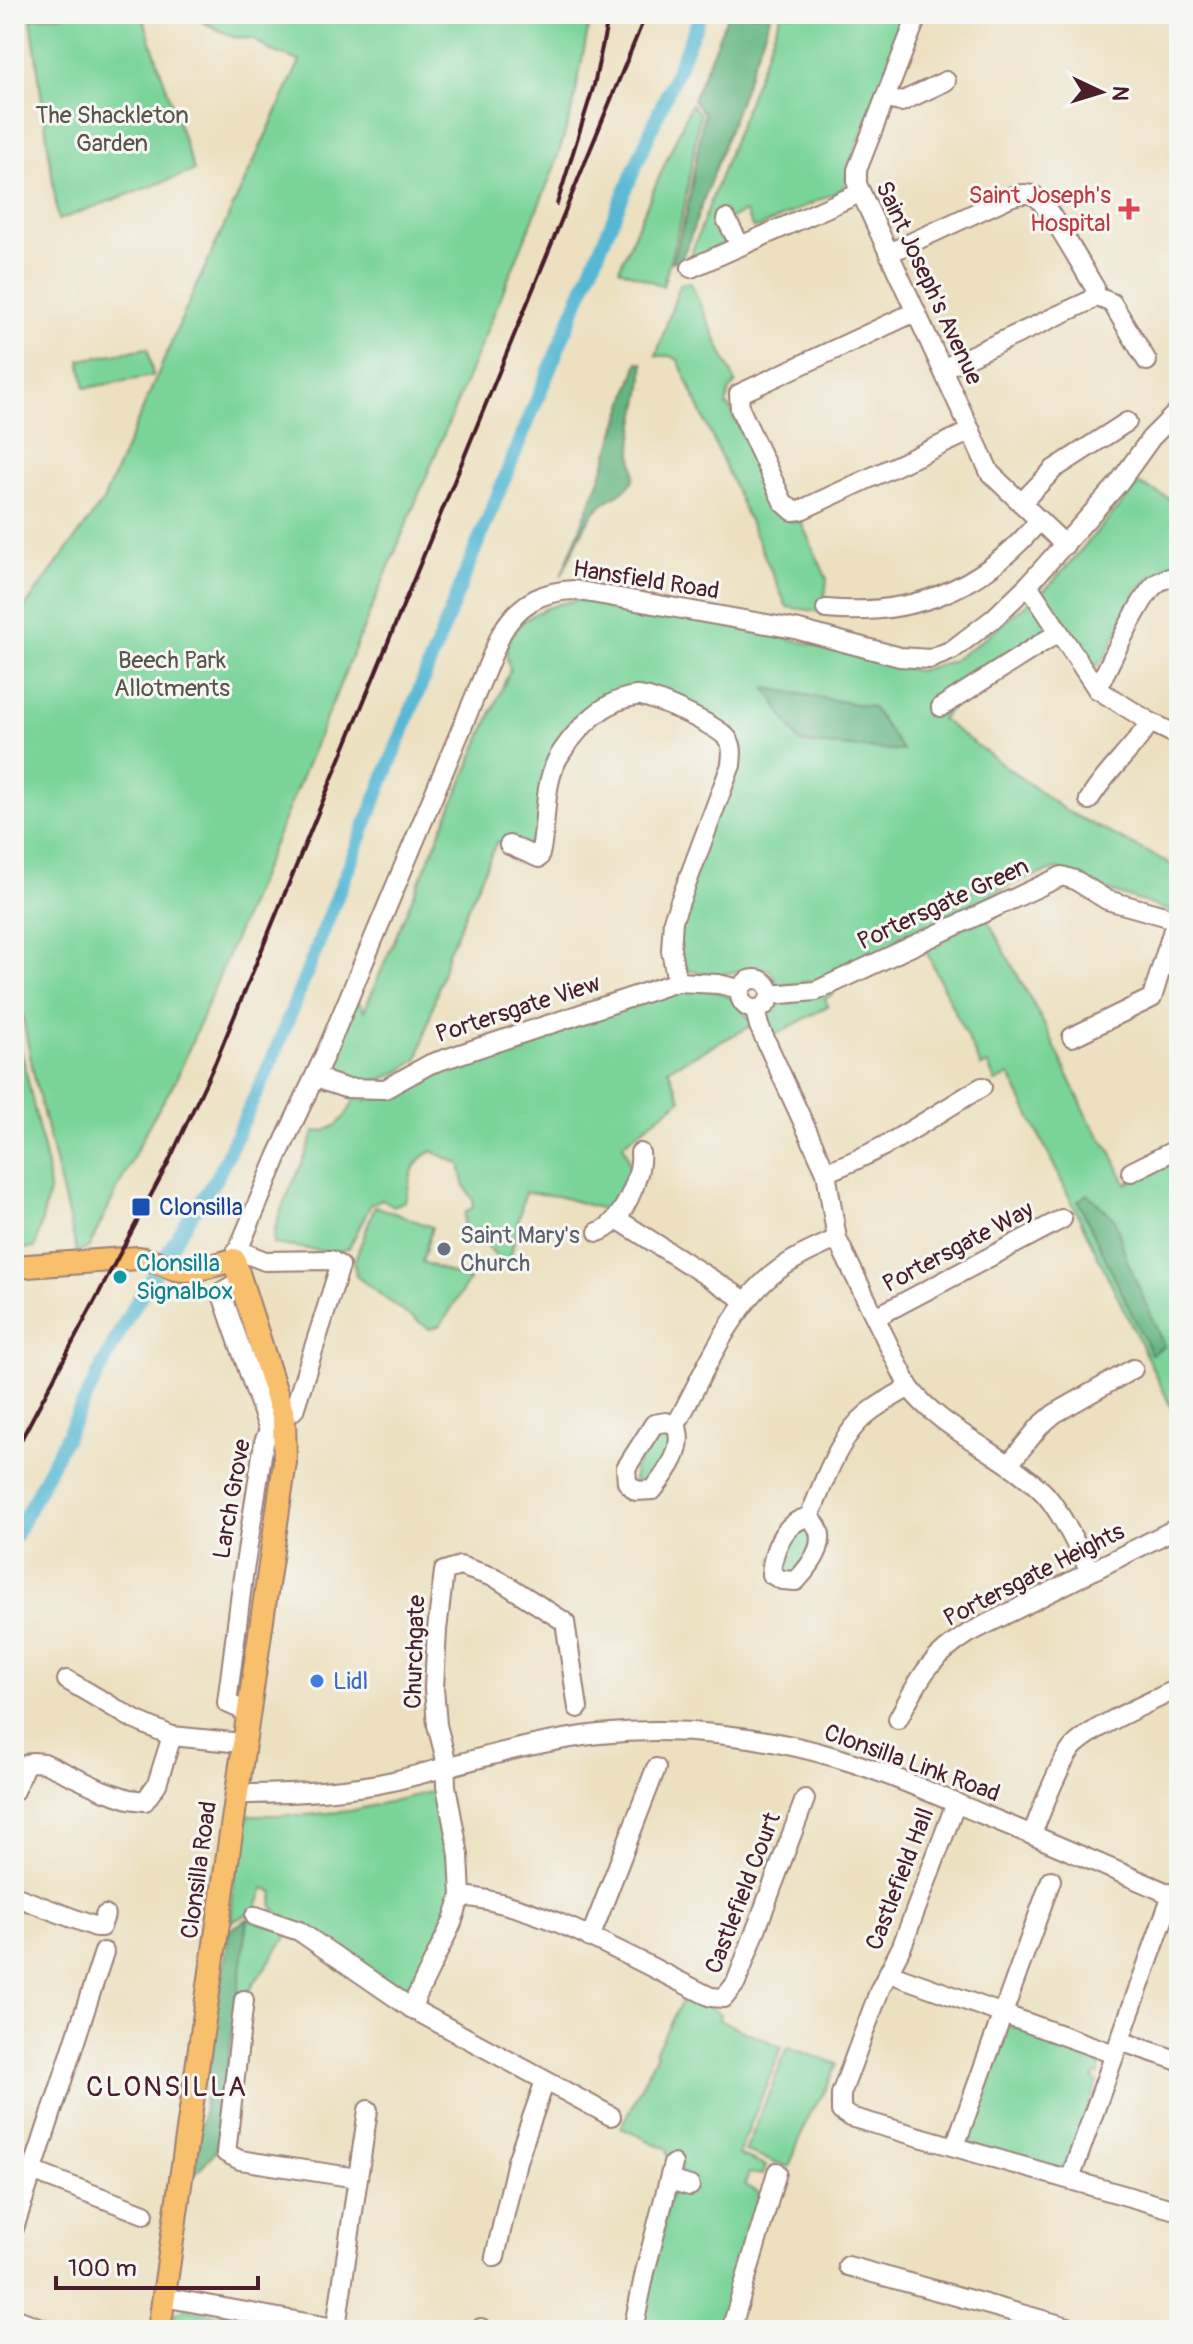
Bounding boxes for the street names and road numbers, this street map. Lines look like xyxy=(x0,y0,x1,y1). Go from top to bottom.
street label: Saint Joseph's Avenue xyxy=(869,177,989,390)
street label: Hansfield Road xyxy=(571,554,721,606)
street label: Portersgate Green xyxy=(853,852,1033,956)
street label: Portersgate View xyxy=(432,969,604,1049)
street label: Portersgate Way xyxy=(878,1195,1038,1299)
street label: Larch Grove xyxy=(207,1437,257,1561)
street label: Portersgate Heights xyxy=(939,1517,1129,1633)
street label: Churchgate xyxy=(399,1594,431,1710)
street label: Clonsilla Link Road xyxy=(820,1718,1004,1808)
street label: Clonsilla Road xyxy=(175,1799,223,1941)
street label: Castlefield Hall xyxy=(860,1804,940,1954)
street label: Castlefield Court xyxy=(699,1808,787,1978)

